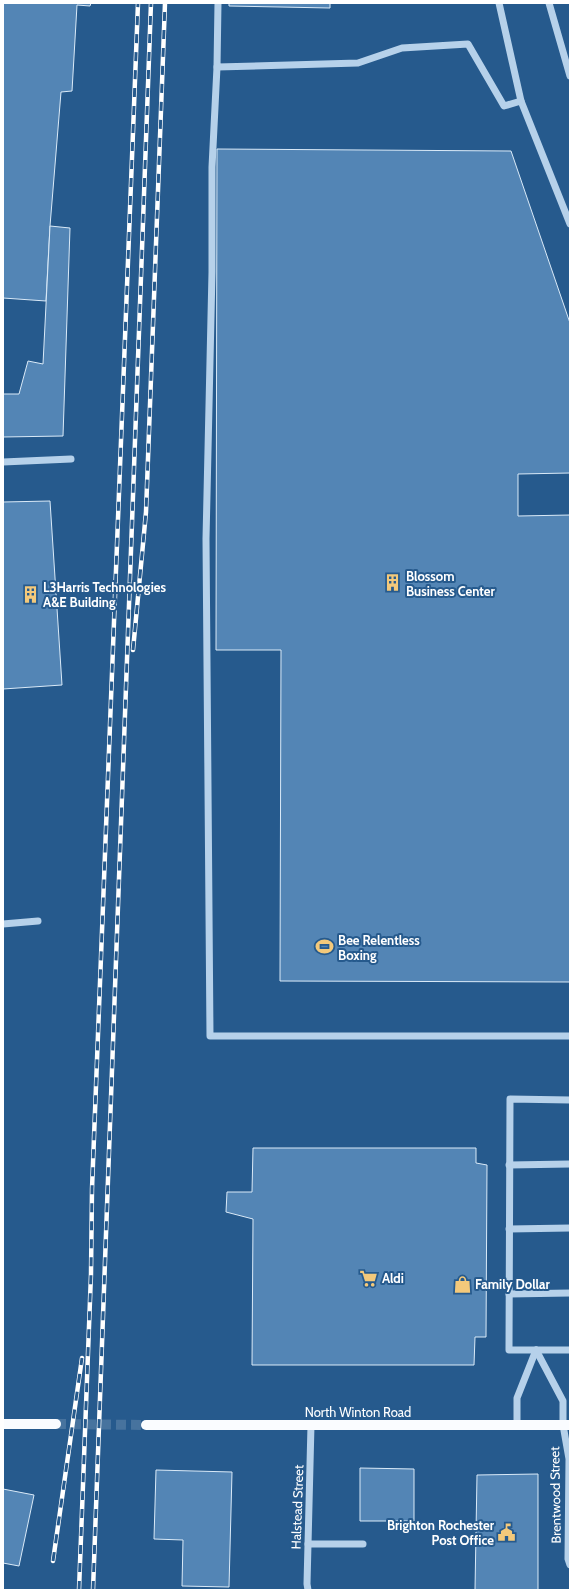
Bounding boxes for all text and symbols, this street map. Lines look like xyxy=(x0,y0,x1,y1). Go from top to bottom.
place label: Blossom Business Center xyxy=(406,568,495,599)
building icon: Blossom Business Center xyxy=(383,573,403,593)
place label: L3Harris Technologies A&E Building xyxy=(43,579,166,610)
building icon: L3Harris Technologies A&E Building xyxy=(20,584,40,604)
place label: Bee Relentless Boxing xyxy=(338,932,420,963)
sports icon: Bee Relentless Boxing xyxy=(315,937,335,957)
supermarket icon: Aldi xyxy=(359,1268,379,1288)
place label: Aldi xyxy=(382,1270,404,1286)
shop icon: Family Dollar xyxy=(452,1274,472,1294)
place label: Family Dollar xyxy=(475,1276,550,1292)
street label: North Winton Road xyxy=(305,1404,411,1420)
street label: Brentwood Street xyxy=(546,1446,564,1544)
street label: Halstead Street xyxy=(288,1464,306,1550)
place label: Brighton Rochester Post Office xyxy=(387,1517,495,1548)
public building icon: Brighton Rochester Post Office xyxy=(497,1522,517,1542)

